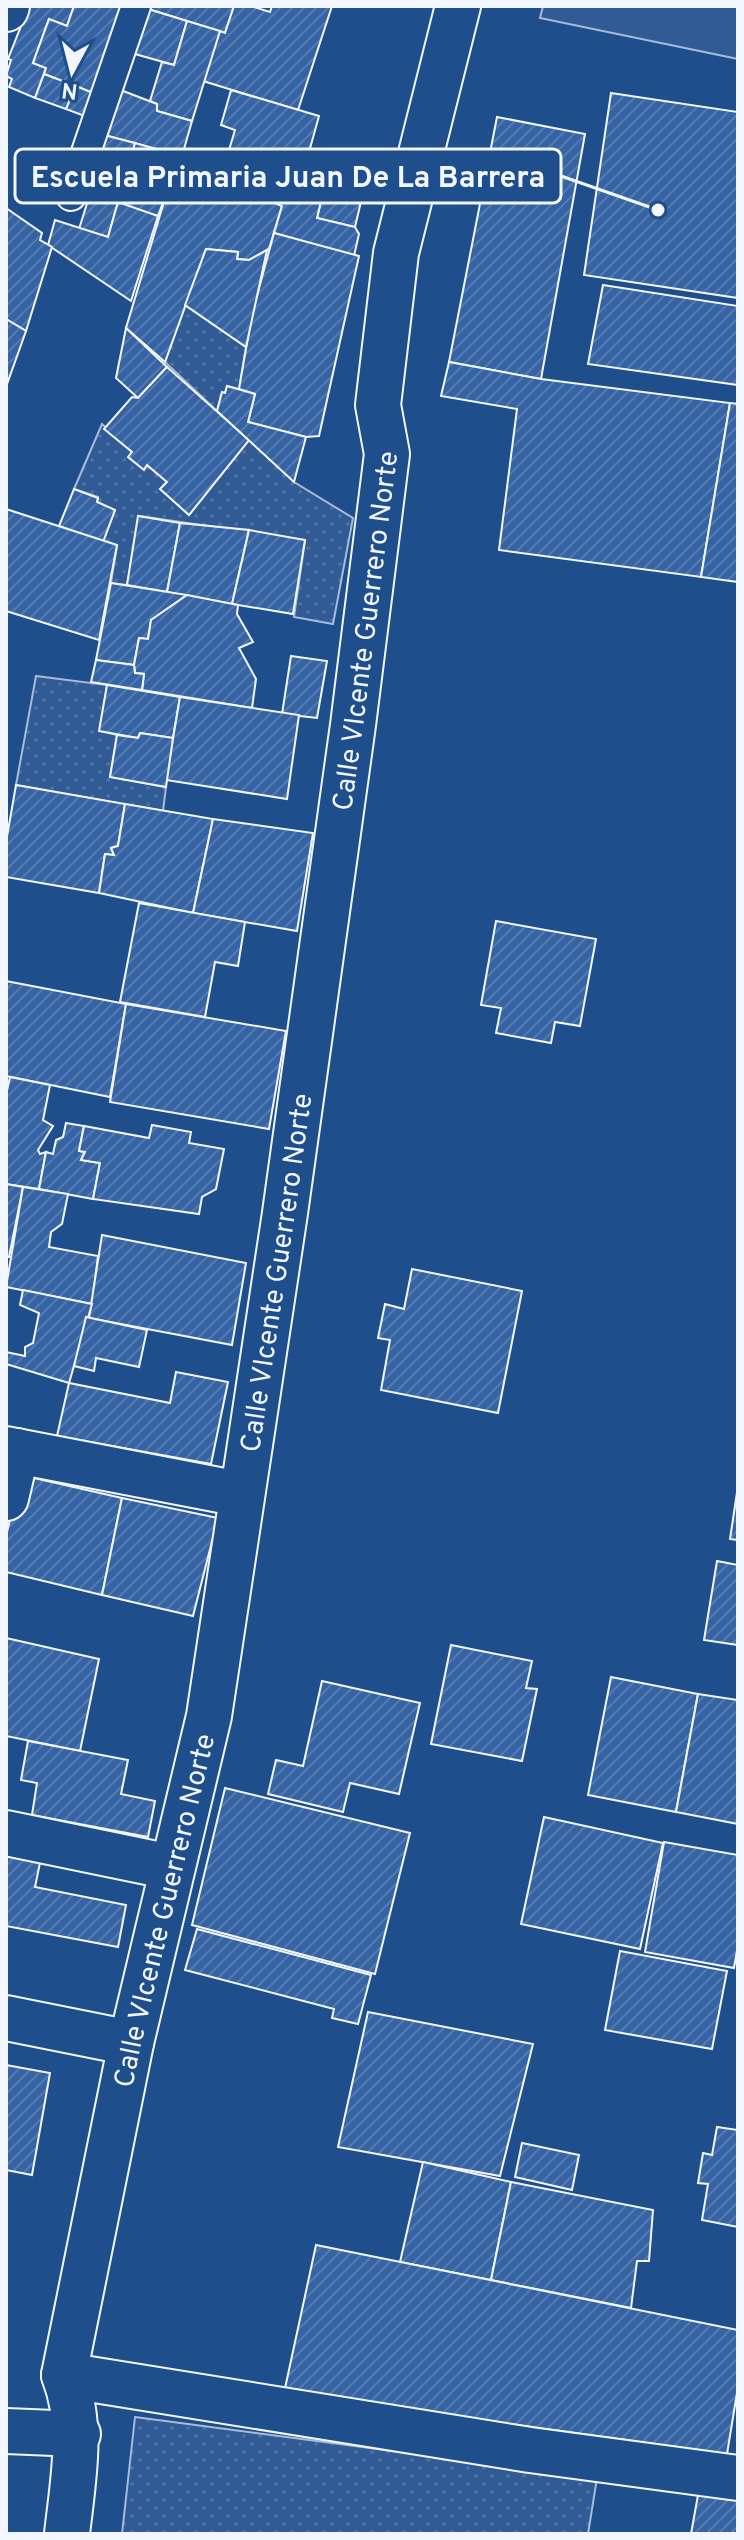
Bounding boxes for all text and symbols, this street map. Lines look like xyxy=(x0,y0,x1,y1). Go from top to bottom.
north arrow xyxy=(32,32,112,112)
text: N xyxy=(60,75,79,104)
callout: Escuela Primaria Juan De La Barrera xyxy=(15,149,561,203)
text: Escuela Primaria Juan De La Barrera xyxy=(31,161,545,198)
street label: Calle VIcente Guerrero Norte xyxy=(326,449,408,813)
street label: Calle VIcente Guerrero Norte xyxy=(234,1091,322,1455)
street label: Calle VIcente Guerrero Norte xyxy=(107,1730,225,2091)

